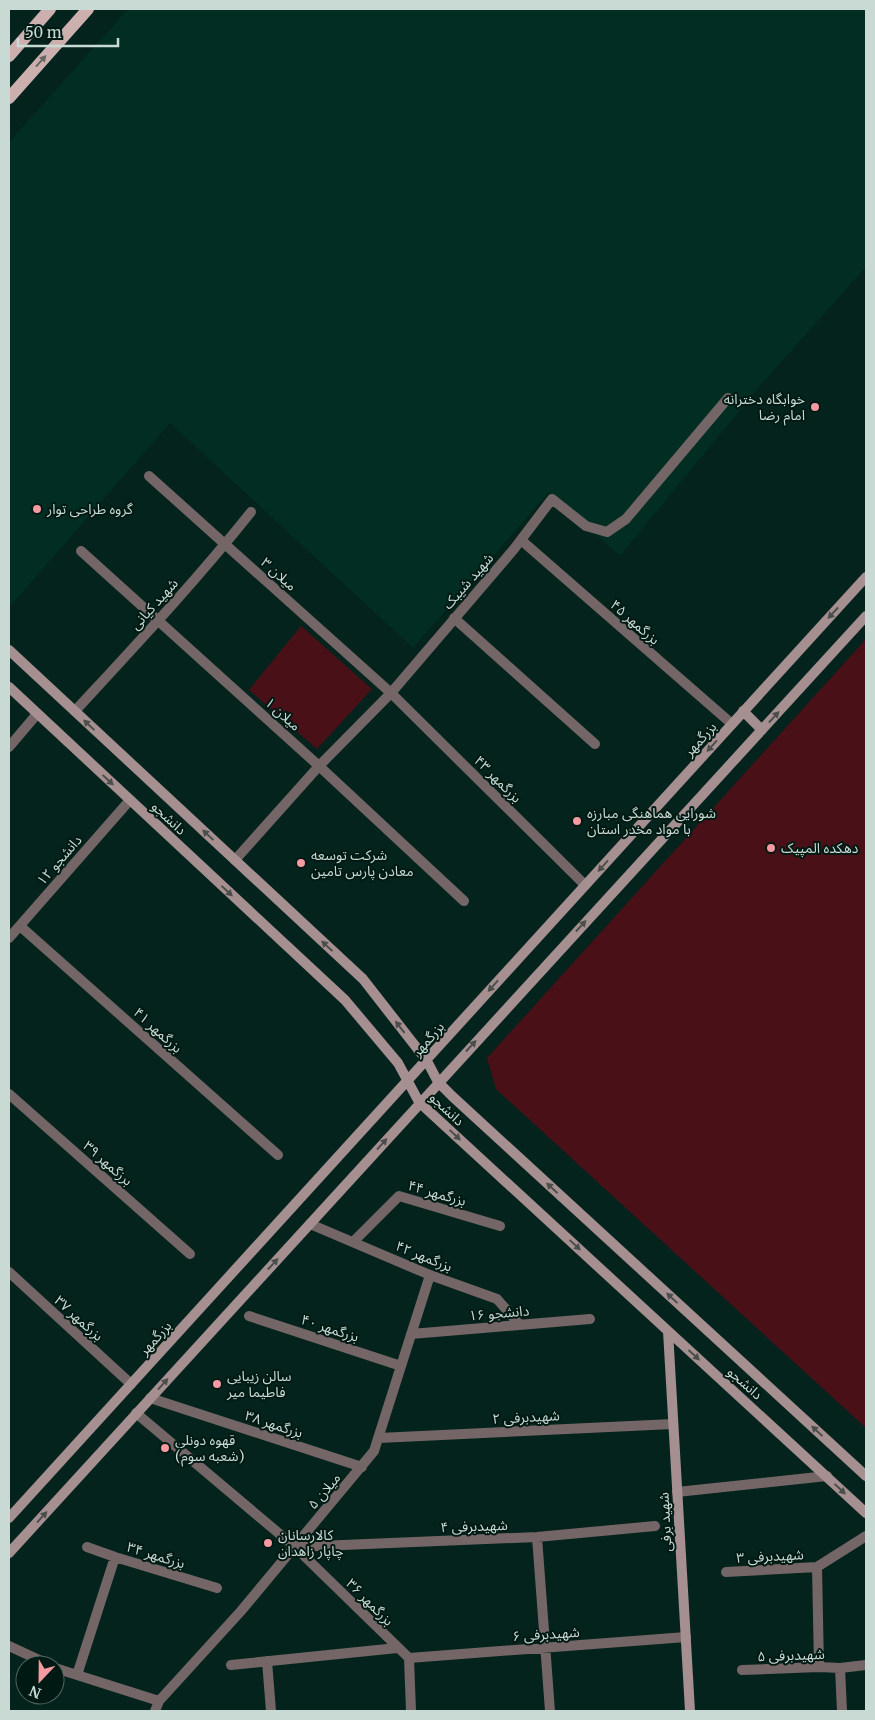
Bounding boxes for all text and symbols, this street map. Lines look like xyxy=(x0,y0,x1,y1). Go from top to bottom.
scale bar xyxy=(18,15,118,47)
text: 50 m xyxy=(25,23,62,42)
one-way arrow xyxy=(35,56,47,68)
place label: خوابگاه دخترانه امام رضا xyxy=(724,390,805,426)
marker: خوابگاه دخترانه امام رضا xyxy=(809,401,821,413)
place label: گروه طراحی توار xyxy=(46,500,133,518)
marker: گروه طراحی توار xyxy=(31,503,43,515)
street label: شهید شیبک xyxy=(439,549,497,613)
street label: میلان ۳ xyxy=(257,553,301,595)
street label: شهید کیانی xyxy=(126,574,182,634)
street label: بزرگمهر ۴۵ xyxy=(607,596,664,649)
one-way arrow xyxy=(827,606,839,618)
street label: میلان ۱ xyxy=(261,693,305,735)
one-way arrow xyxy=(768,711,780,723)
street label: بزرگمهر xyxy=(679,718,720,761)
one-way arrow xyxy=(83,719,95,731)
one-way arrow xyxy=(706,739,718,751)
street label: بزرگمهر ۴۳ xyxy=(471,752,526,807)
one-way arrow xyxy=(102,774,114,786)
street label: دانشجو xyxy=(148,797,190,839)
place label: شورایی هماهنگی مبارزه با مواد مخدر استان xyxy=(587,804,716,838)
marker: شورایی هماهنگی مبارزه با مواد مخدر استان xyxy=(571,815,583,827)
one-way arrow xyxy=(202,829,214,841)
street label: دانشجو ۱۲ xyxy=(32,831,86,889)
place label: دهکده المپیک xyxy=(781,839,859,858)
marker: دهکده المپیک xyxy=(765,842,777,854)
place label: شرکت توسعه معادن پارس تامین xyxy=(311,846,414,881)
marker: شرکت توسعه معادن پارس تامین xyxy=(295,857,307,869)
one-way arrow xyxy=(597,859,608,872)
one-way arrow xyxy=(221,885,233,897)
one-way arrow xyxy=(575,921,587,933)
one-way arrow xyxy=(322,940,334,952)
one-way arrow xyxy=(487,979,499,991)
street label: بزرگمهر ۴۱ xyxy=(130,1003,186,1057)
street label: بزرگمهر xyxy=(407,1018,448,1061)
one-way arrow xyxy=(395,1021,406,1034)
one-way arrow xyxy=(465,1040,477,1052)
street label: دانشجو xyxy=(426,1088,468,1130)
one-way arrow xyxy=(448,1130,461,1141)
street label: برزگمهر ۳۹ xyxy=(80,1137,137,1190)
one-way arrow xyxy=(376,1138,388,1150)
street label: بزرگمهر ۴۴ xyxy=(406,1176,468,1210)
one-way arrow xyxy=(547,1182,559,1194)
street label: بزرگمهر ۴۲ xyxy=(393,1236,455,1276)
one-way arrow xyxy=(568,1239,580,1251)
one-way arrow xyxy=(267,1258,279,1270)
street label: بزرگمهر ۳۷ xyxy=(51,1291,107,1345)
one-way arrow xyxy=(666,1292,678,1304)
street label: دانشجو ۱۶ xyxy=(468,1301,530,1325)
street label: بزرگمهر ۴۰ xyxy=(299,1310,361,1346)
street label: بزرگمهر xyxy=(134,1317,175,1360)
one-way arrow xyxy=(688,1349,700,1361)
street label: دانشجو xyxy=(724,1363,767,1404)
place label: سالن زیبایی فاطیما میر xyxy=(226,1367,292,1401)
one-way arrow xyxy=(157,1378,169,1390)
marker: سالن زیبایی فاطیما میر xyxy=(211,1378,223,1390)
street label: بزرگمهر ۳۸ xyxy=(243,1406,305,1442)
street label: شهیدبرفی ۲ xyxy=(492,1406,560,1428)
one-way arrow xyxy=(812,1425,824,1437)
place label: قهوه دونلی (شعبه سوم) xyxy=(175,1431,245,1467)
marker: قهوه دونلی (شعبه سوم) xyxy=(159,1442,171,1454)
street label: میلان ۵ xyxy=(304,1469,344,1513)
one-way arrow xyxy=(834,1483,846,1494)
street label: شهید برفی xyxy=(654,1492,676,1552)
one-way arrow xyxy=(36,1511,48,1523)
street label: شهیدبرفی ۴ xyxy=(440,1516,508,1536)
place label: کالارسانان چاپار زاهدان xyxy=(278,1526,344,1561)
marker: کالارسانان چاپار زاهدان xyxy=(262,1537,274,1549)
street label: بزرگمهر ۳۴ xyxy=(125,1538,187,1572)
street label: شهیدبرفی ۳ xyxy=(736,1545,804,1567)
street label: بزرگمهر ۳۶ xyxy=(343,1575,398,1630)
street label: شهیدبرفی ۶ xyxy=(512,1623,580,1645)
street label: شهیدبرفی ۵ xyxy=(757,1645,825,1665)
north arrow xyxy=(15,1655,65,1705)
text: N xyxy=(27,1682,44,1702)

